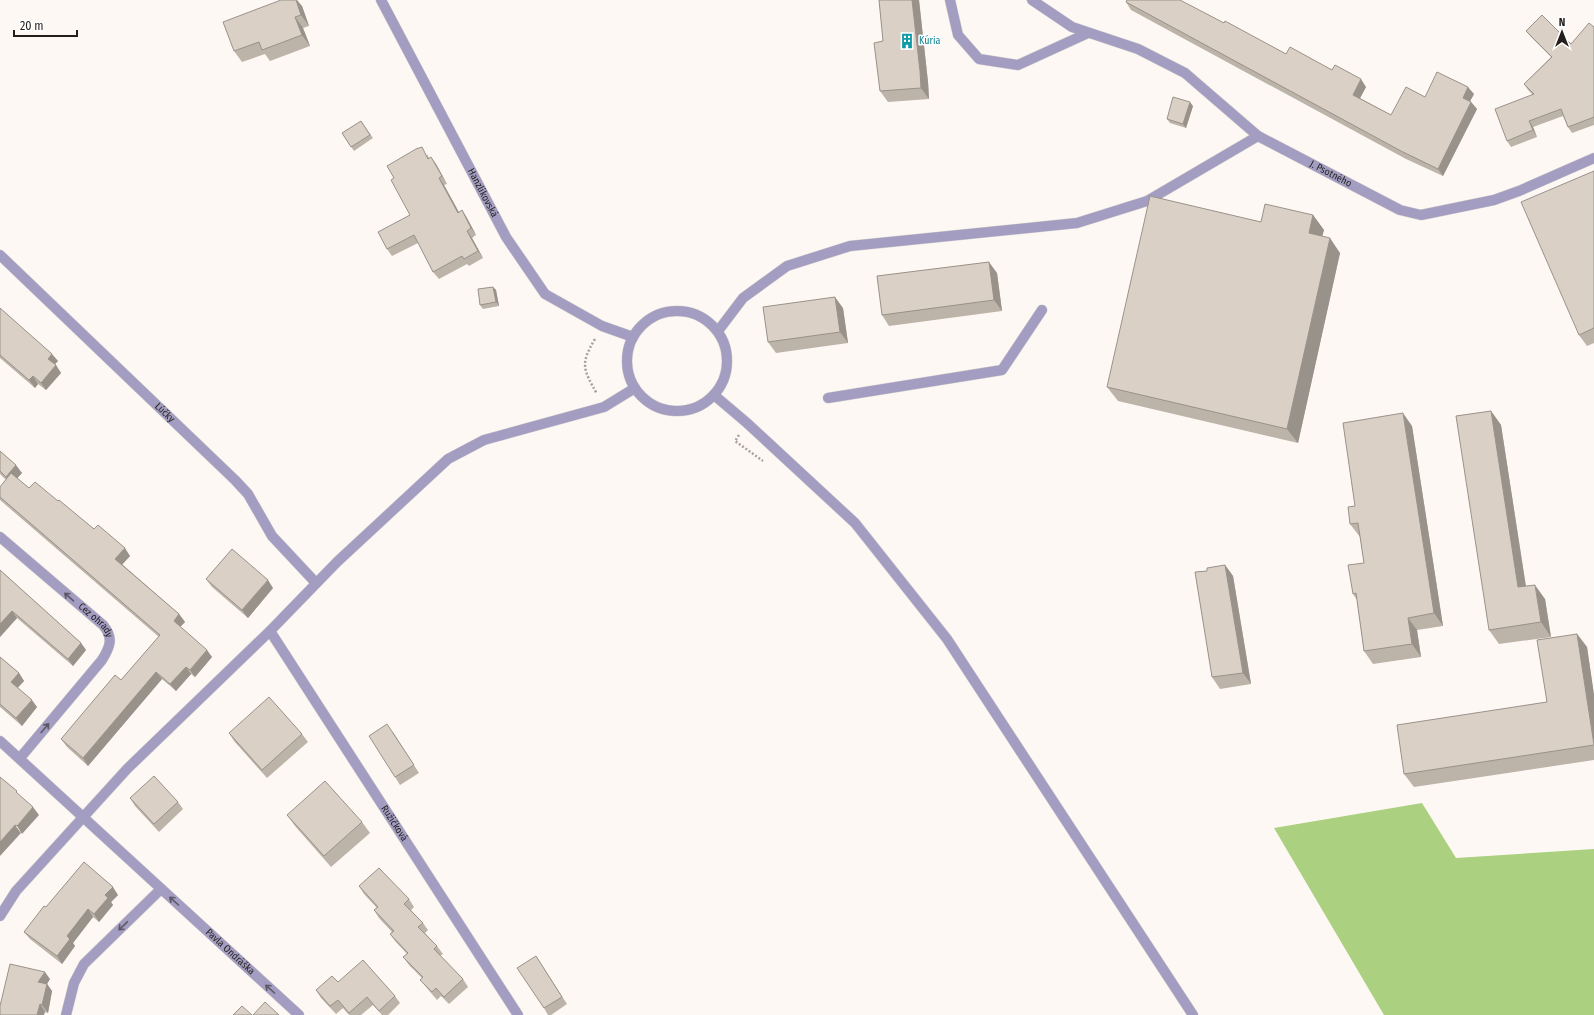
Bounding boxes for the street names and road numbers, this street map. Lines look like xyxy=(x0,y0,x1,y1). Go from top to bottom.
street label: J. Psotného xyxy=(1308,158,1354,190)
street label: Hanzlíkovská xyxy=(465,166,501,219)
street label: Lúčky xyxy=(152,400,178,425)
street label: Cez ohrady xyxy=(76,600,115,639)
street label: Ružičková xyxy=(378,803,410,844)
street label: Pavla Ondráška xyxy=(203,926,257,977)

